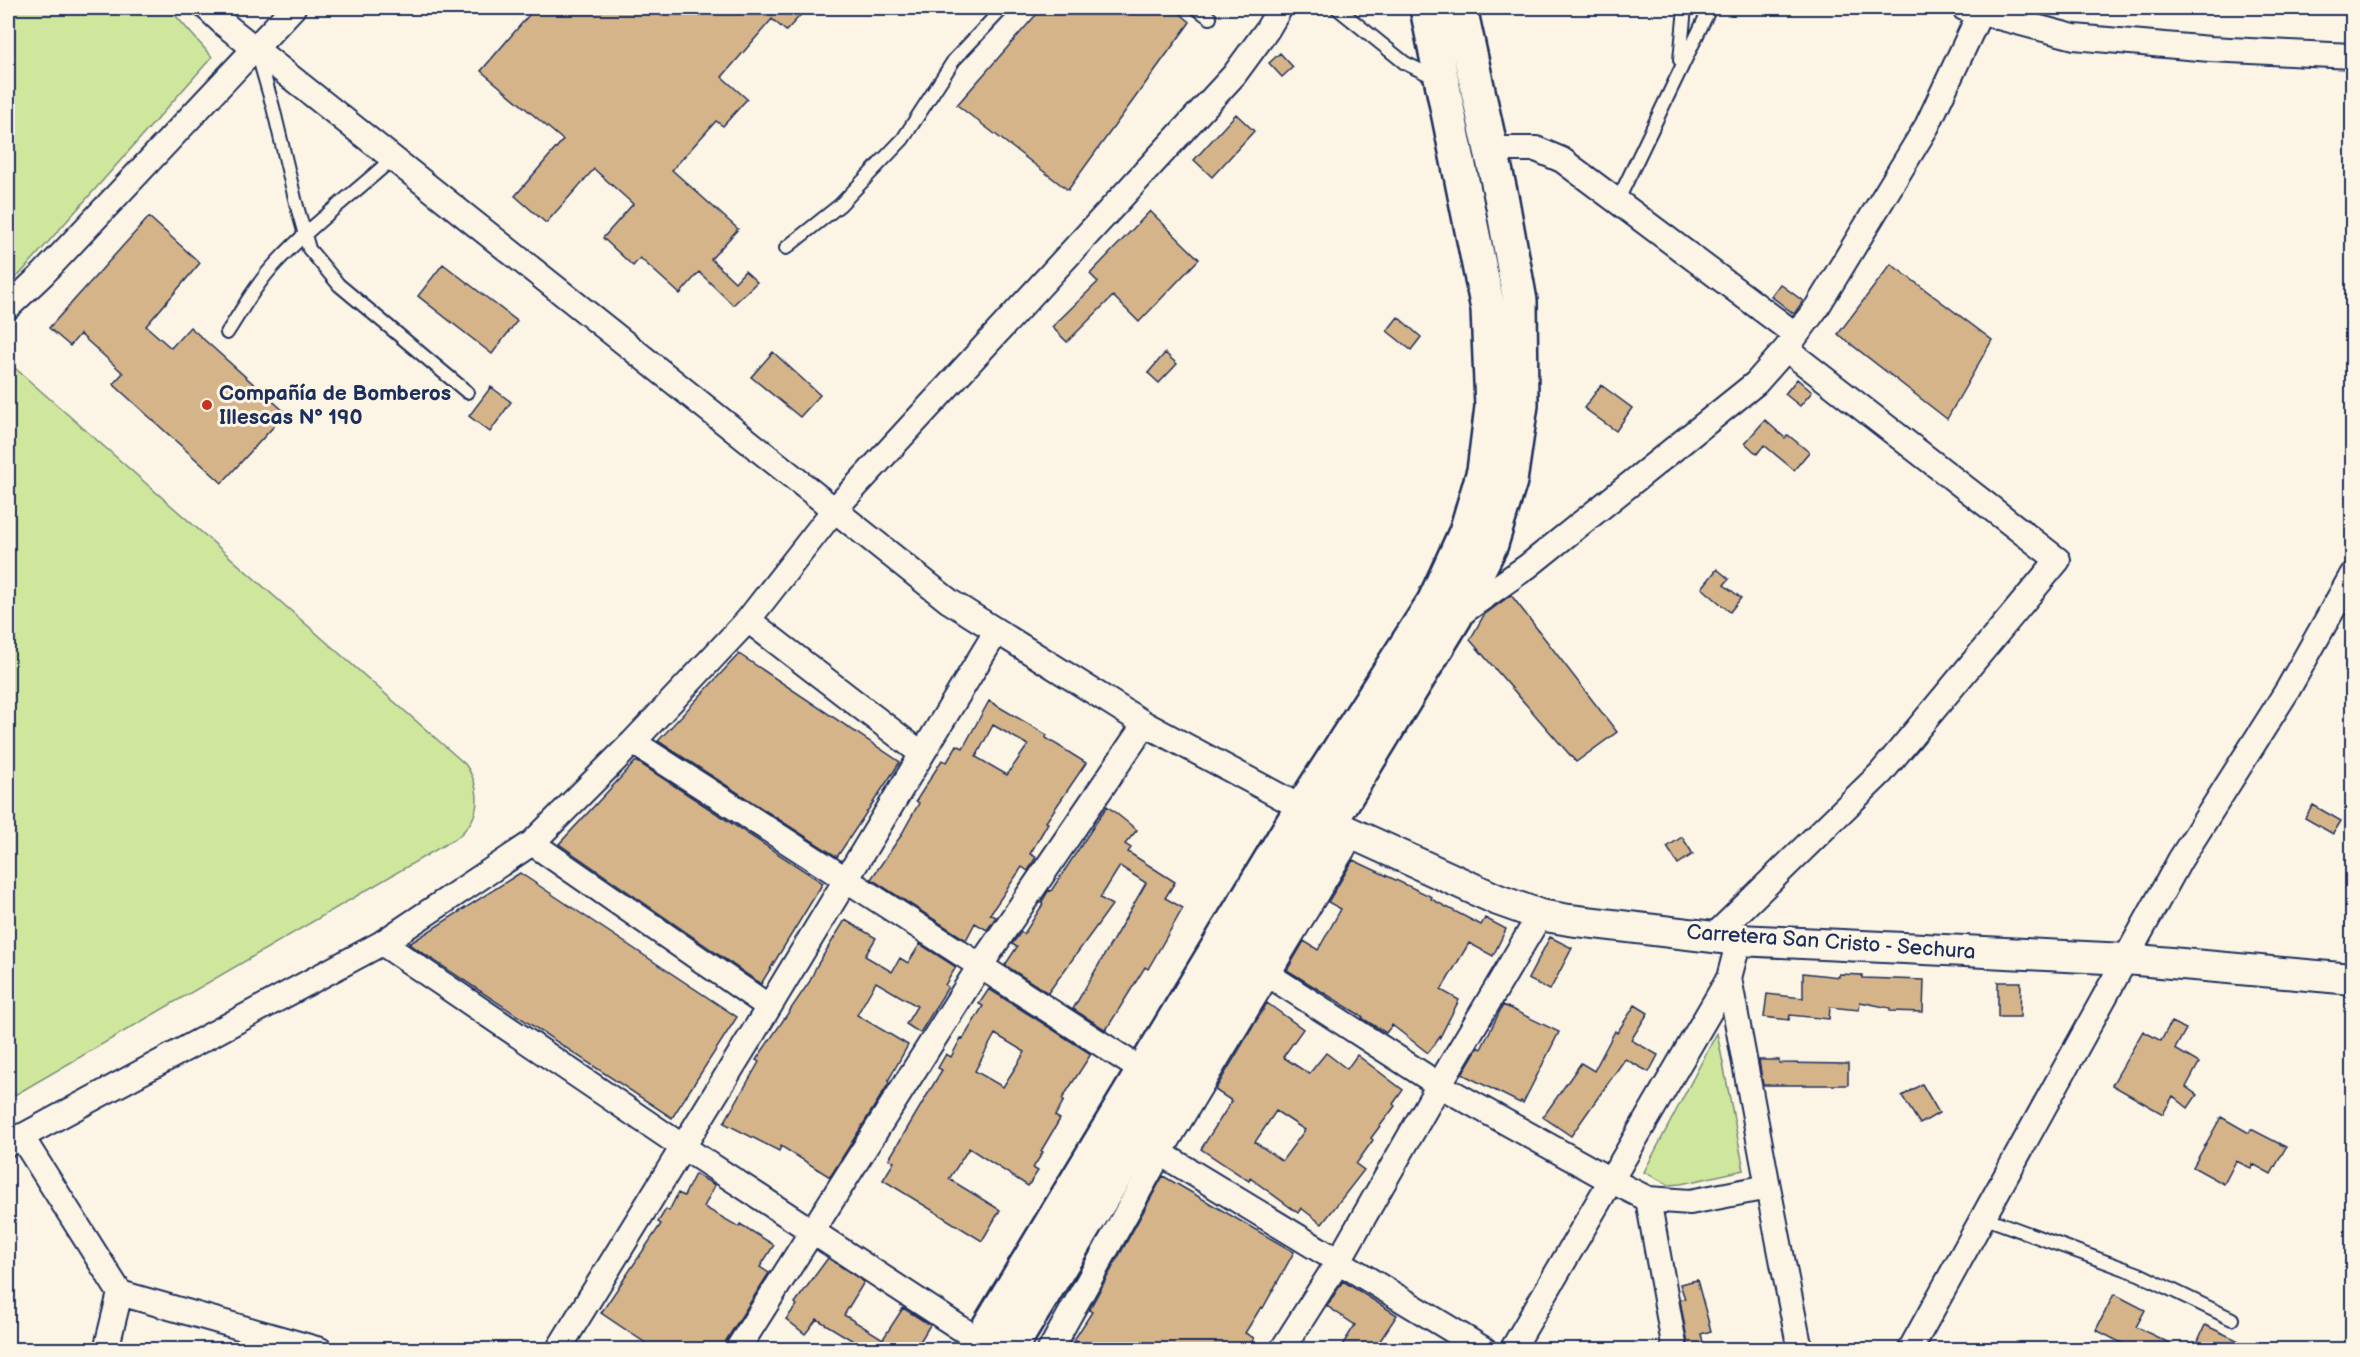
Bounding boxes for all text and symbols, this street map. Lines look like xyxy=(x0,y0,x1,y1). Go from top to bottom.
place label: Compañía de Bomberos Illescas Nº 190 xyxy=(219,381,451,430)
marker: Compañía de Bomberos Illescas Nº 190 xyxy=(200,398,214,412)
street label: Carretera San Cristo - Sechura xyxy=(1686,919,1976,965)

